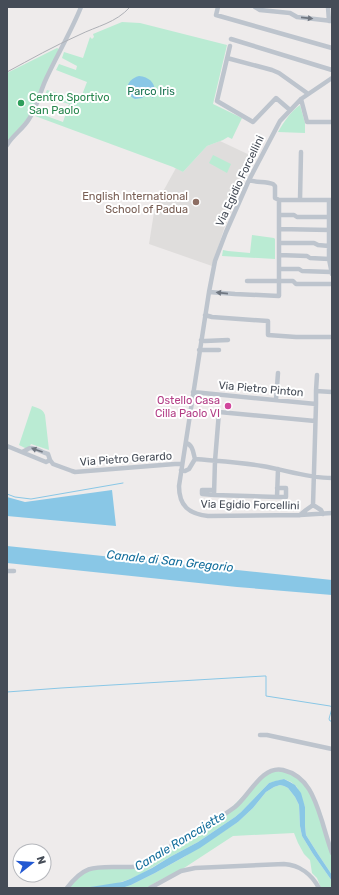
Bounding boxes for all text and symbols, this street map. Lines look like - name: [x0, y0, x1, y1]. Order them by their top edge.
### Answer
- one-way arrow: [301, 15, 313, 22]
- park label: Parco Iris: [127, 85, 175, 98]
- place label: Centro Sportivo San Paolo: [29, 91, 110, 117]
- marker: Centro Sportivo San Paolo: [16, 98, 26, 108]
- street label: Via Egidio Forcellini: [213, 133, 267, 229]
- place label: English International School of Padua: [82, 190, 188, 216]
- marker: English International School of Padua: [191, 197, 201, 207]
- one-way arrow: [216, 290, 228, 296]
- street label: Via Pietro Pinton: [218, 379, 304, 399]
- place label: Ostello Casa Cilla Paolo VI: [155, 394, 220, 420]
- marker: Ostello Casa Cilla Paolo VI: [223, 401, 233, 411]
- one-way arrow: [31, 447, 43, 453]
- street label: Via Pietro Gerardo: [79, 449, 173, 469]
- street label: Via Egidio Forcellini: [200, 498, 300, 512]
- water label: Canale di San Gregorio: [106, 547, 234, 575]
- water label: Canale Roncajette: [132, 808, 228, 874]
- north arrow: [12, 843, 52, 883]
- text: N: [34, 855, 48, 866]

